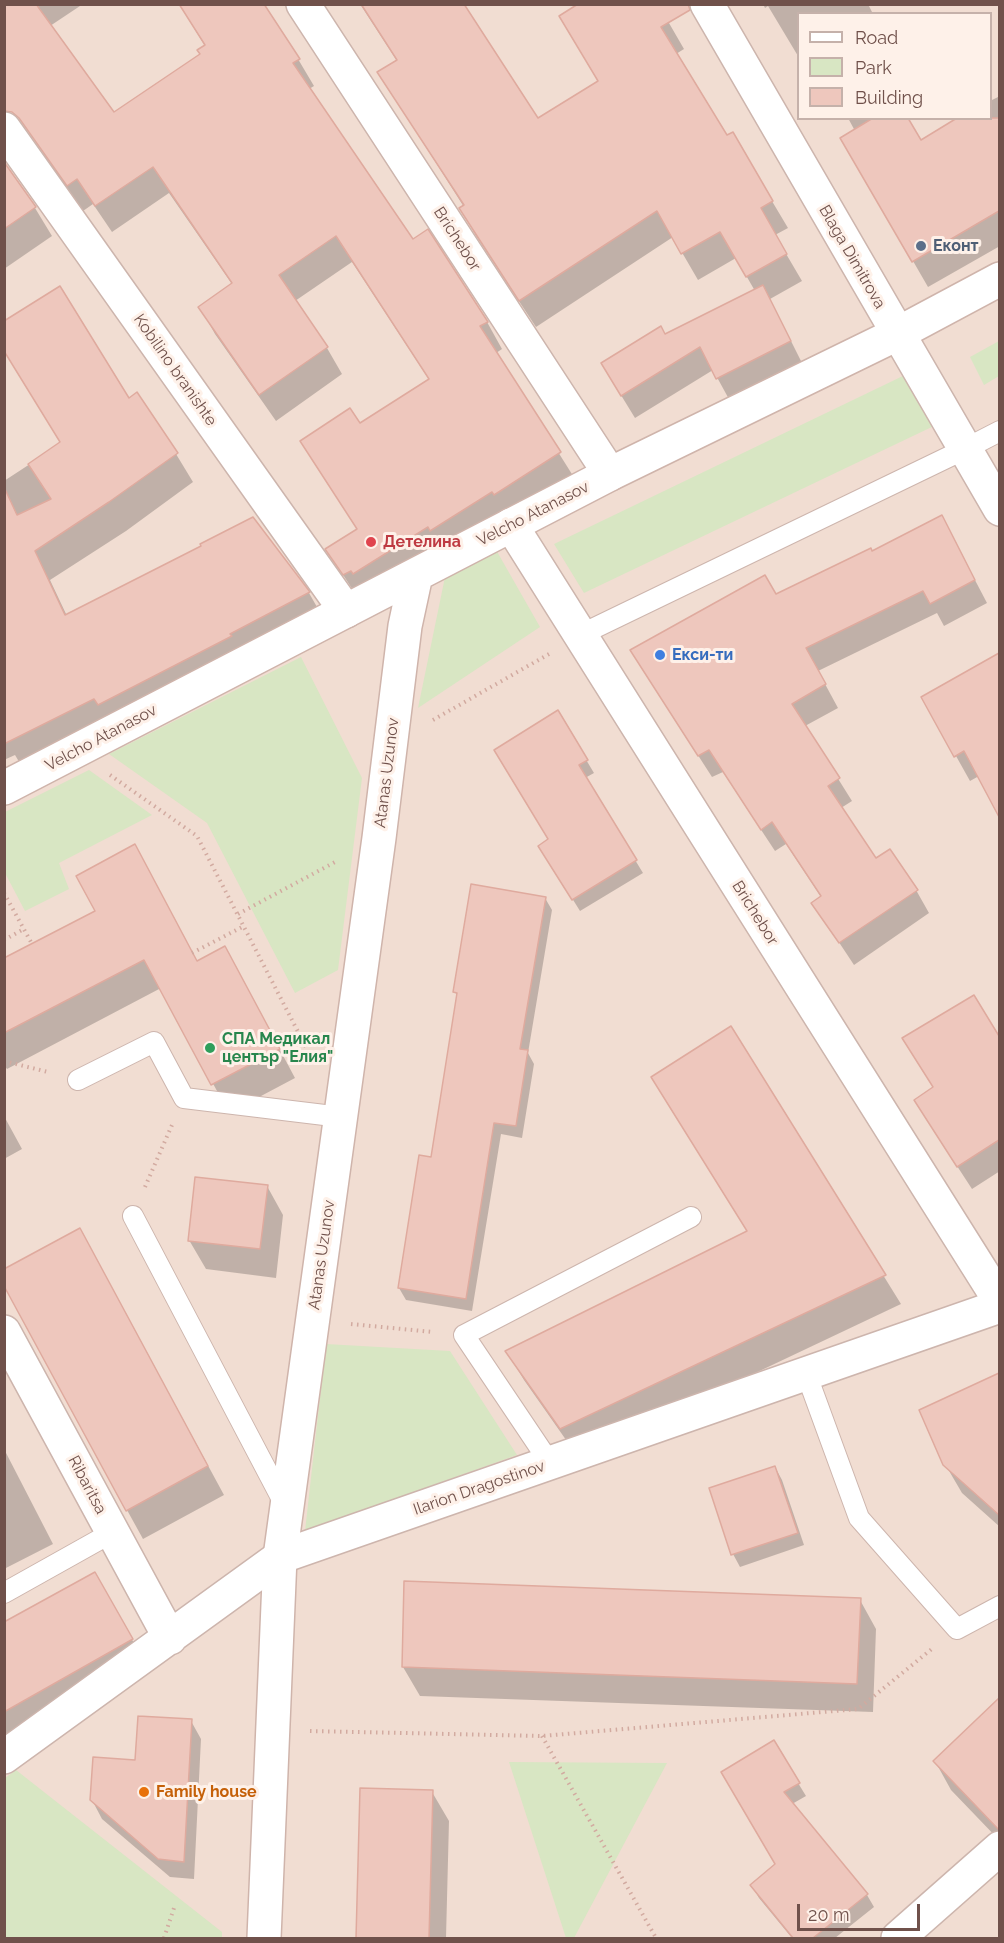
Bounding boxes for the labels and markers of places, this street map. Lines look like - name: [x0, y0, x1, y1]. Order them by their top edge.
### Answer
- place label: Еконт: [933, 236, 979, 256]
- marker: Еконт: [914, 239, 928, 253]
- place label: Детелина: [383, 532, 461, 552]
- marker: Детелина: [364, 535, 378, 549]
- place label: Екси-ти: [672, 645, 733, 665]
- marker: Екси-ти: [653, 648, 667, 662]
- place label: СПА Медикaл център "Елия": [222, 1029, 333, 1067]
- marker: СПА Медикaл център "Елия": [203, 1041, 217, 1055]
- place label: Family house: [156, 1782, 257, 1802]
- marker: Family house: [137, 1785, 151, 1799]

